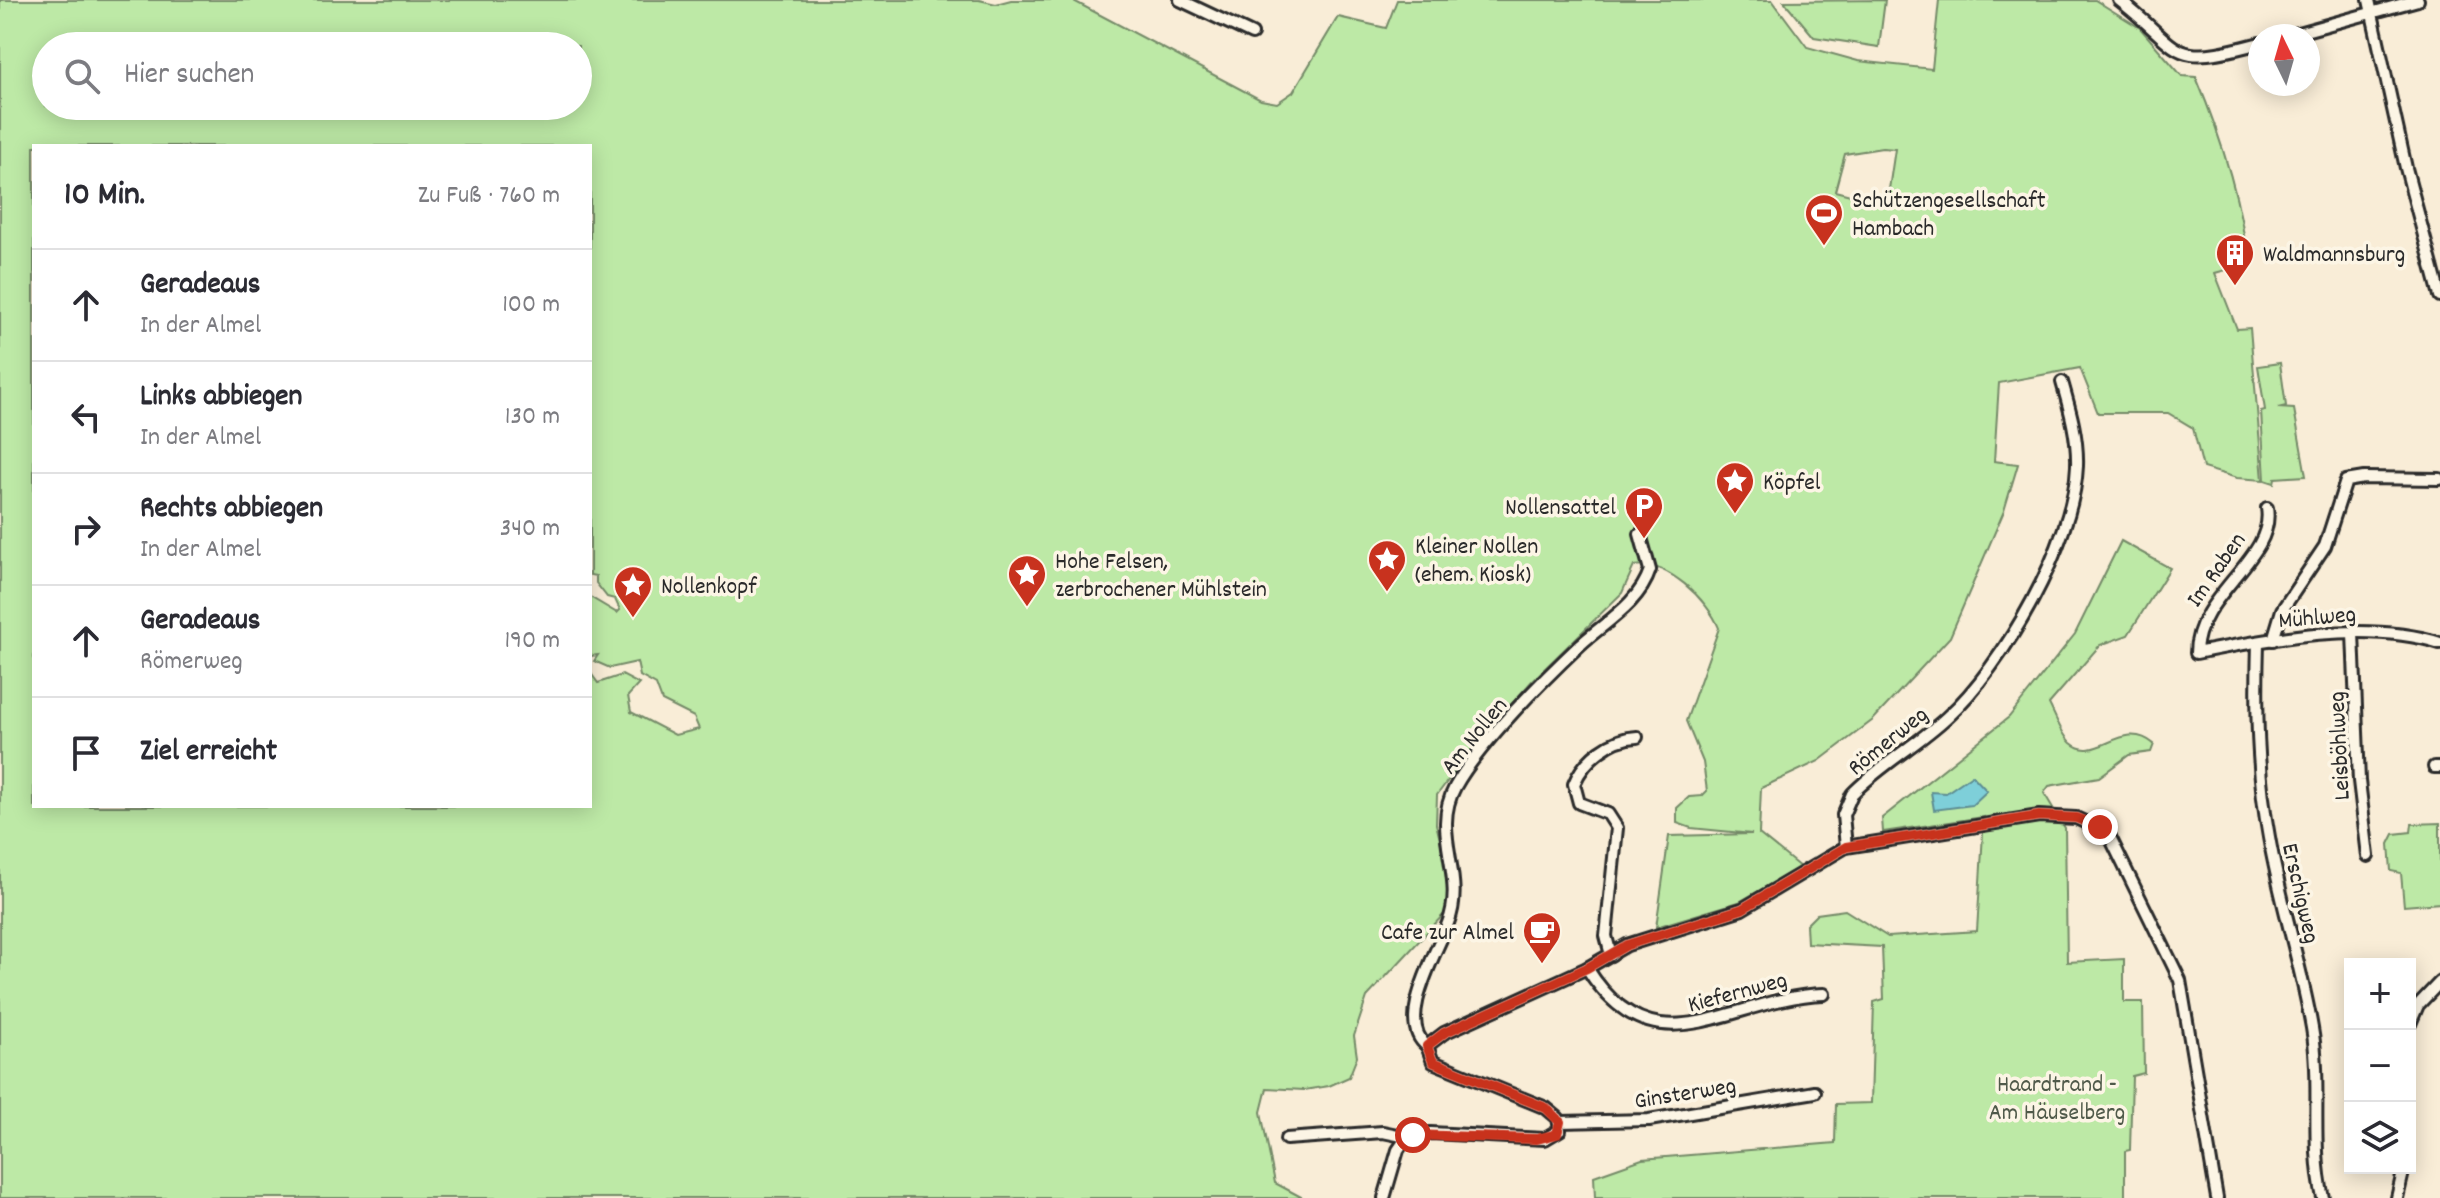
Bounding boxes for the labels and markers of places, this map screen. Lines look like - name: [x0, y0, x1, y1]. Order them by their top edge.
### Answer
- place label: Schützengesellschaft Hambach: [1852, 185, 2046, 247]
- sports icon: Schützengesellschaft Hambach: [1803, 192, 1845, 247]
- building icon: Waldmannsburg: [2214, 232, 2256, 287]
- place label: Waldmannsburg: [2263, 239, 2405, 273]
- place icon: Köpfel: [1714, 460, 1756, 515]
- place label: Köpfel: [1763, 467, 1821, 501]
- parking icon: Nollensattel: [1623, 485, 1665, 540]
- place label: Nollensattel: [1505, 492, 1616, 526]
- place label: Kleiner Nollen (ehem. Kiosk): [1415, 531, 1538, 593]
- place icon: Kleiner Nollen (ehem. Kiosk): [1366, 538, 1408, 593]
- place label: Hohe Felsen, zerbrochener Mühlstein: [1055, 546, 1267, 608]
- place icon: Hohe Felsen, zerbrochener Mühlstein: [1006, 553, 1048, 608]
- place icon: Nollenkopf: [612, 564, 654, 619]
- place label: Nollenkopf: [661, 571, 757, 605]
- cafe icon: Cafe zur Almel: [1521, 910, 1563, 965]
- place label: Cafe zur Almel: [1381, 917, 1514, 951]

